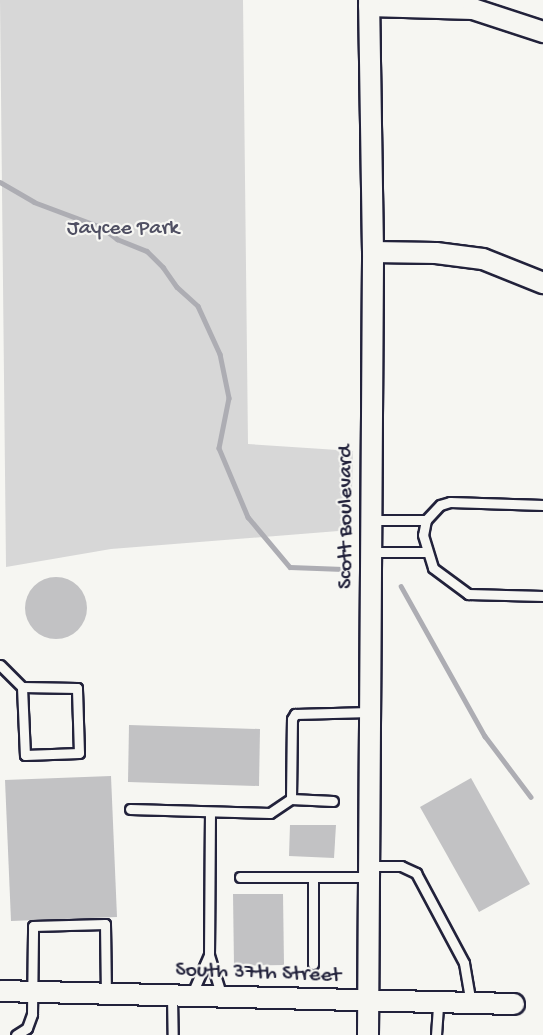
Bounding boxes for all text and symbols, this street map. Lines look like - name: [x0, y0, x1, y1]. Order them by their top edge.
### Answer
- park label: Jaycee Park: [67, 217, 179, 243]
- street label: Scott Boulevard: [334, 445, 360, 589]
- street label: South 37th Street: [175, 958, 341, 990]

